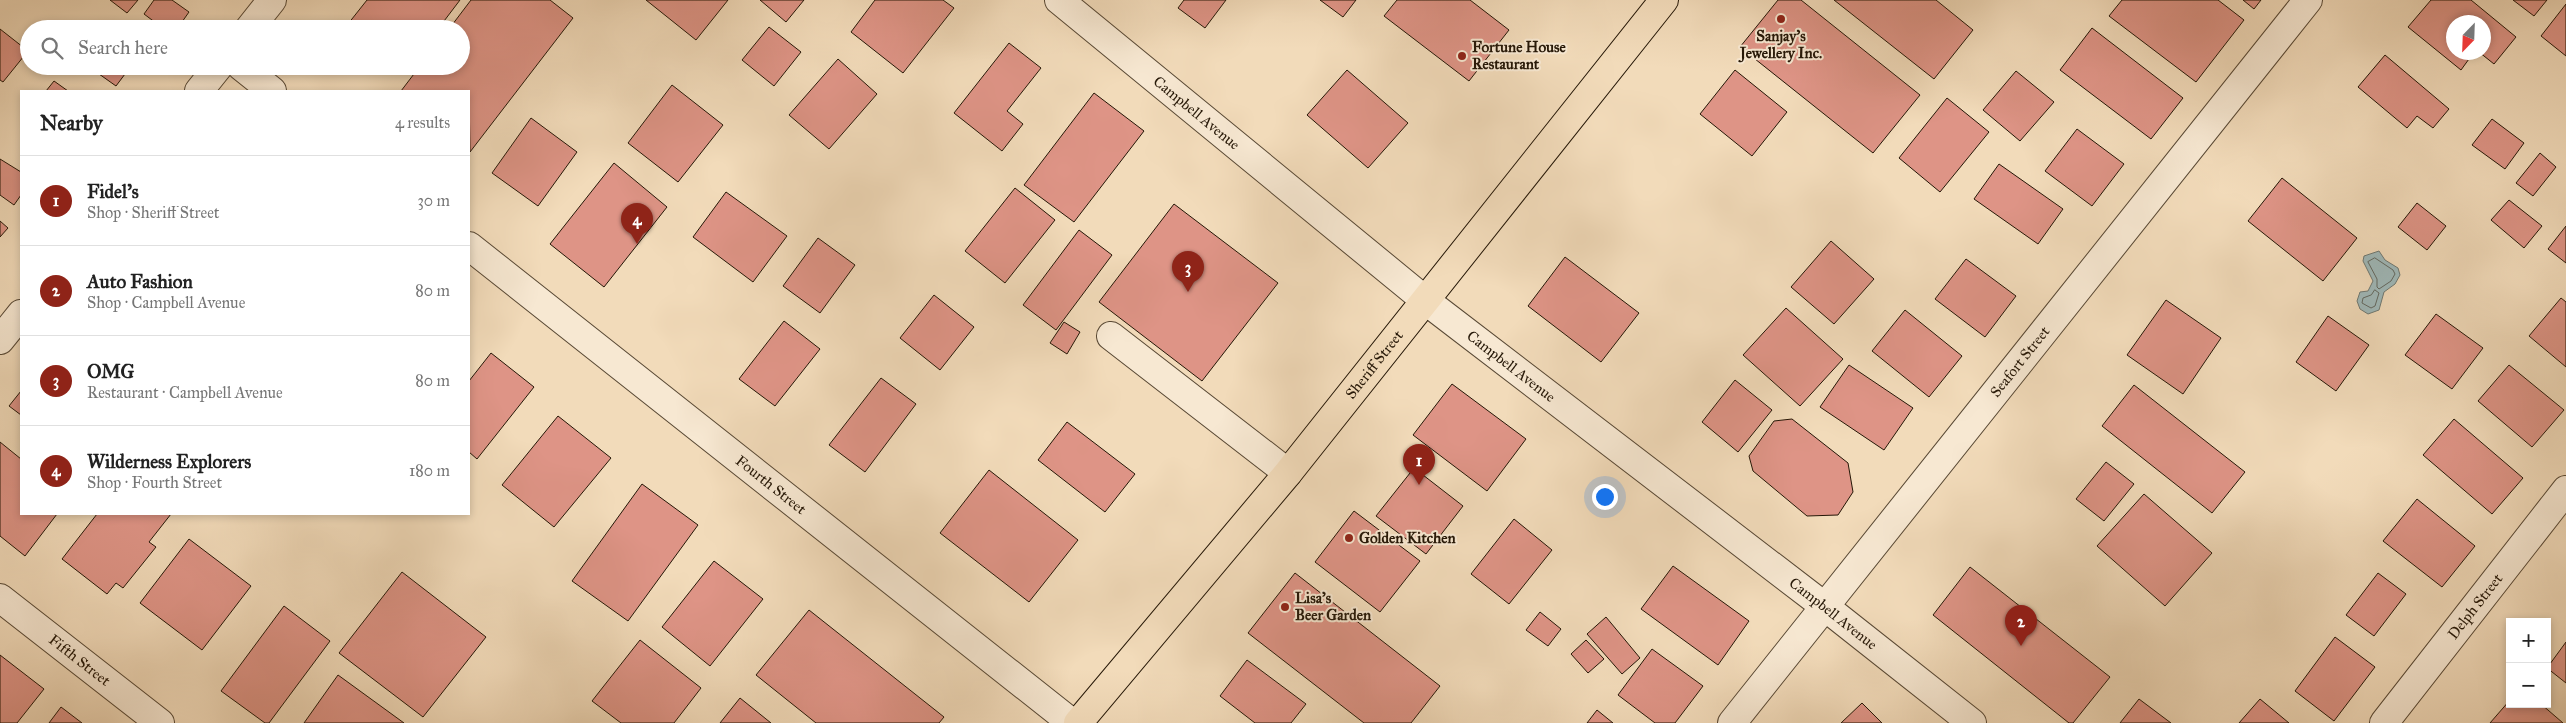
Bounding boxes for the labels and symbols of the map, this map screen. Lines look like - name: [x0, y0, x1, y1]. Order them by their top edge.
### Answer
- marker: Sanjay's Jewellery Inc.: [1775, 13, 1787, 25]
- north arrow: [2446, 15, 2491, 60]
- place label: Sanjay's Jewellery Inc.: [1738, 27, 1822, 63]
- place label: Fortune House Restaurant: [1472, 38, 1567, 73]
- marker: Fortune House Restaurant: [1456, 50, 1468, 62]
- street label: Campbell Avenue: [1150, 72, 1244, 154]
- pin: 4: [621, 203, 653, 244]
- pin: 3: [1172, 251, 1204, 292]
- street label: Seafort Street: [1986, 322, 2054, 401]
- street label: Sheriff Street: [1341, 326, 1407, 402]
- street label: Campbell Avenue: [1463, 327, 1559, 406]
- pin: 1: [1403, 444, 1435, 485]
- street label: Fourth Street: [732, 451, 810, 519]
- your location: [1592, 484, 1618, 510]
- place label: Golden Kitchen: [1359, 529, 1457, 547]
- marker: Golden Kitchen: [1343, 532, 1355, 544]
- street label: Delph Street: [2444, 569, 2507, 643]
- street label: Campbell Avenue: [1786, 574, 1881, 654]
- place label: Lisa's Beer Garden: [1295, 589, 1372, 624]
- marker: Lisa's Beer Garden: [1279, 601, 1291, 613]
- pin: 2: [2005, 605, 2037, 646]
- street label: Fifth Street: [45, 631, 115, 690]

